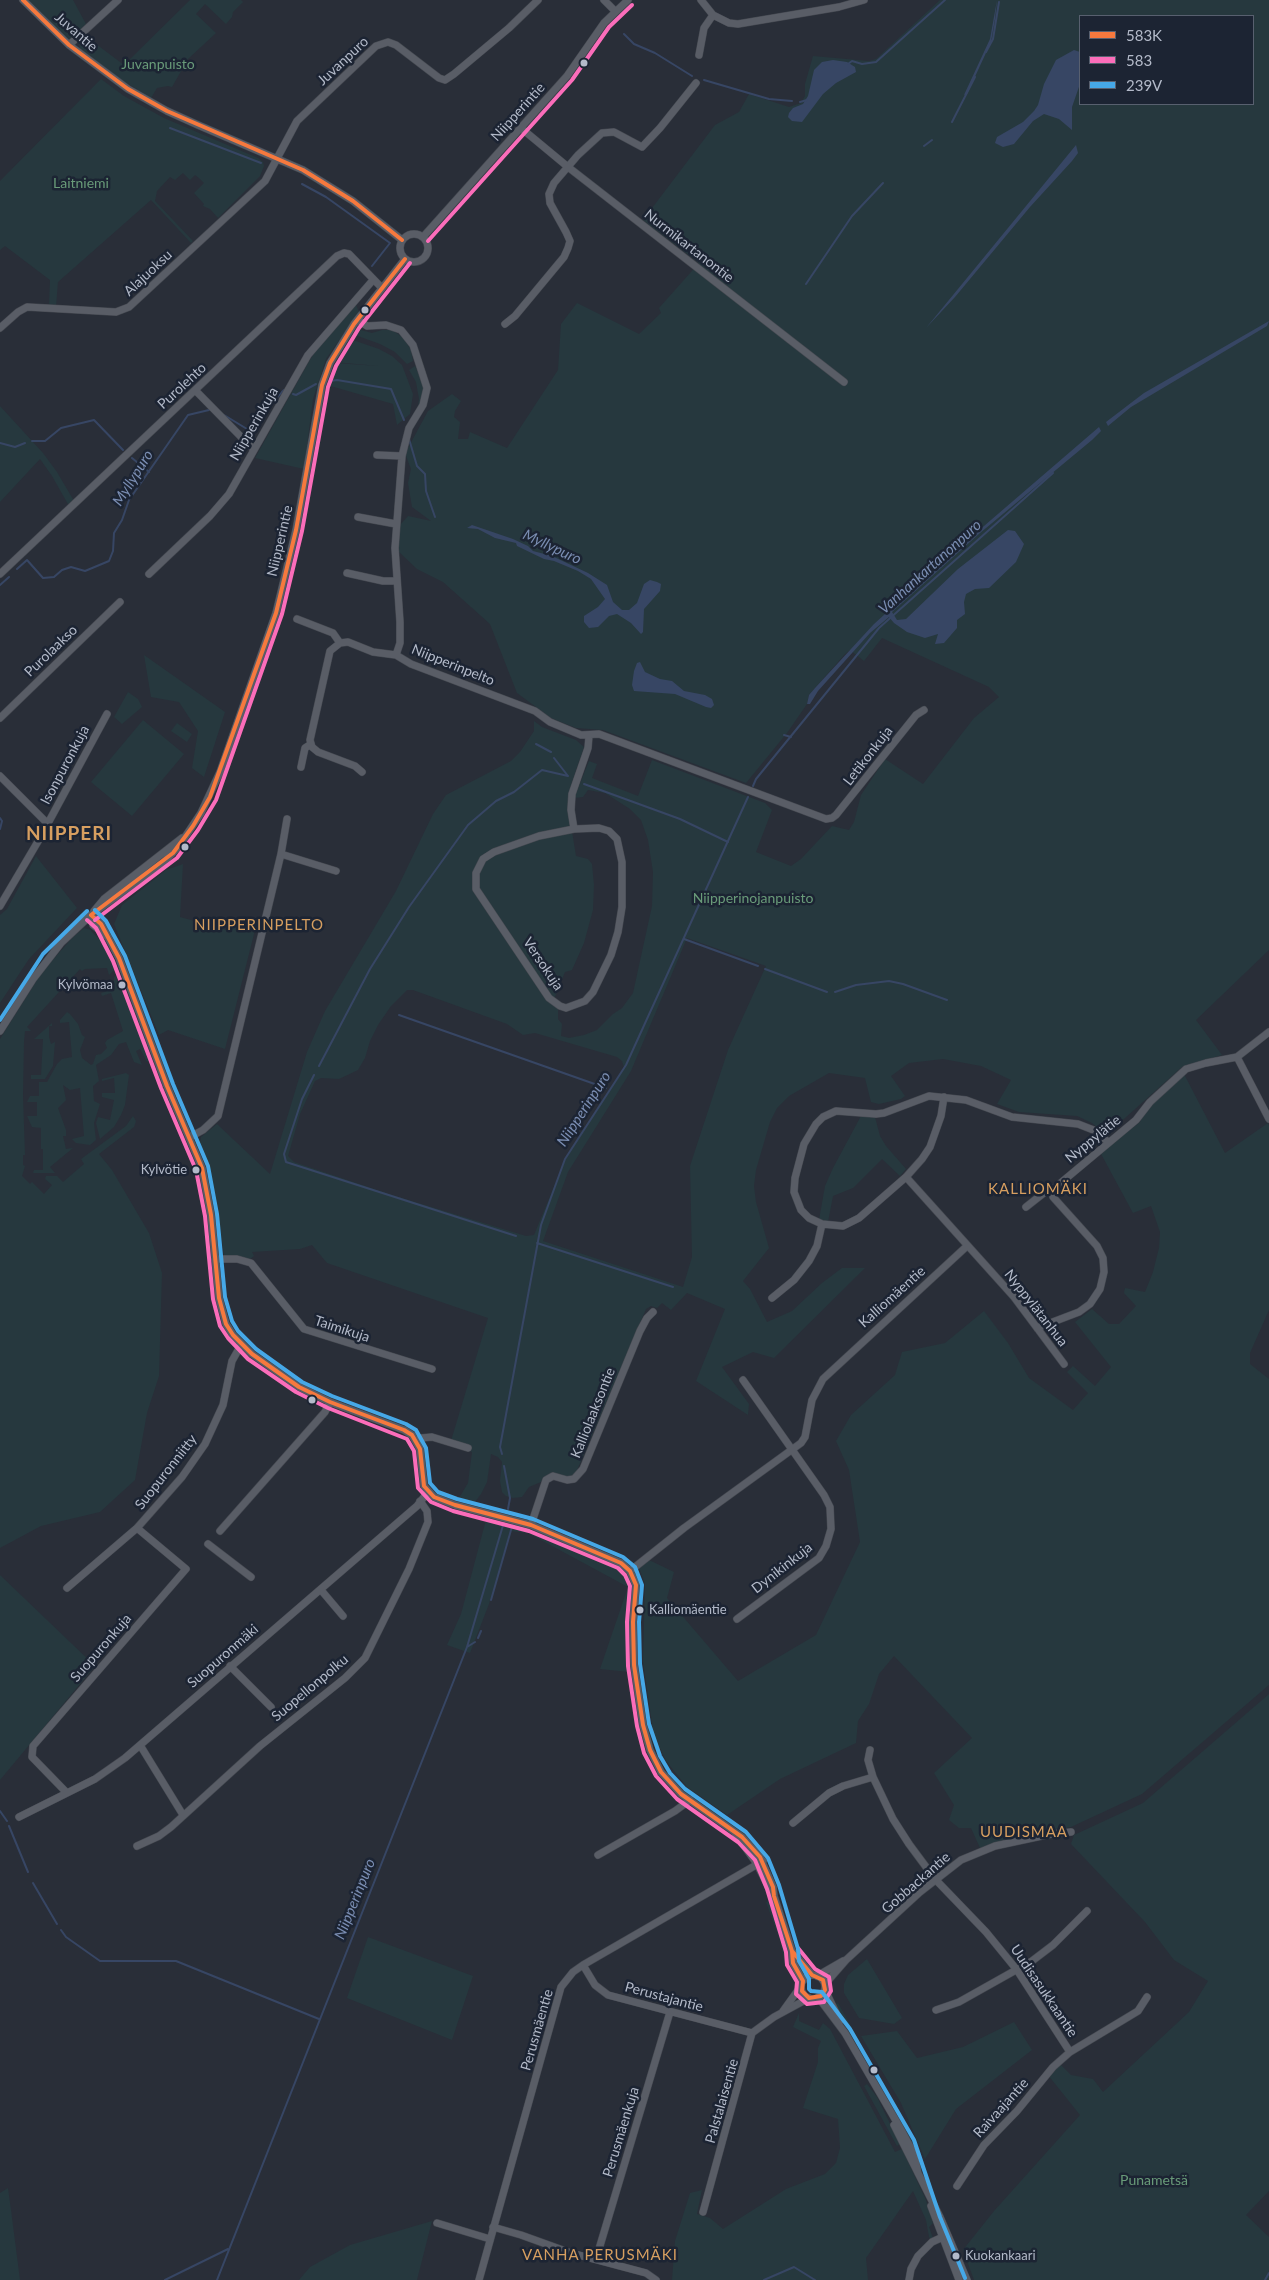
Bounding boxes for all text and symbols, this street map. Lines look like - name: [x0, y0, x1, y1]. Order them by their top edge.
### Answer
- street label: Juvantie: [51, 9, 101, 55]
- legend: [1079, 15, 1254, 105]
- text: 583K: [1126, 26, 1162, 44]
- street label: Juvanpuro: [314, 33, 372, 89]
- text: 583: [1126, 51, 1152, 69]
- park label: Juvanpuisto: [121, 56, 195, 72]
- unlabelled marker: [579, 58, 589, 68]
- text: 239V: [1126, 76, 1162, 94]
- street label: Niipperintie: [487, 79, 549, 145]
- park label: Laitniemi: [53, 175, 109, 191]
- street label: Nurmikartanontie: [641, 206, 737, 286]
- street label: Alajuoksu: [120, 246, 176, 300]
- unlabelled marker: [360, 305, 370, 315]
- street label: Purolehto: [154, 359, 210, 413]
- street label: Niipperinkuja: [226, 384, 282, 464]
- water label: Myllypuro: [109, 447, 157, 509]
- street label: Niipperintie: [264, 504, 296, 578]
- water label: Vanhankartanonpuro: [875, 516, 985, 618]
- water label: Myllypuro: [520, 526, 584, 568]
- street label: Purolaakso: [21, 622, 81, 680]
- street label: Niipperinpelto: [409, 641, 497, 689]
- street label: Isonpuronkuja: [37, 723, 93, 807]
- street label: Letikonkuja: [840, 723, 896, 789]
- district label: NIIPPERI: [25, 823, 113, 845]
- unlabelled marker: [180, 842, 190, 852]
- park label: Niipperinojanpuisto: [693, 890, 813, 906]
- district label: NIIPPERINPELTO: [192, 916, 326, 934]
- street label: Versokuja: [519, 934, 567, 994]
- place label: Kylvömaa: [58, 977, 113, 993]
- marker: Kylvömaa: [117, 980, 127, 990]
- water label: Niipperinpuro: [553, 1068, 615, 1150]
- street label: Nyppylätie: [1062, 1111, 1124, 1167]
- place label: Kylvötie: [141, 1162, 187, 1178]
- marker: Kylvötie: [191, 1165, 201, 1175]
- district label: KALLIOMÄKI: [987, 1180, 1089, 1198]
- street label: Kalliomäentie: [855, 1263, 929, 1331]
- street label: Nyppylätanhua: [1001, 1266, 1071, 1350]
- street label: Taimikuja: [312, 1312, 372, 1346]
- street label: Kalliolaaksontie: [567, 1365, 619, 1461]
- unlabelled marker: [307, 1395, 317, 1405]
- street label: Suopuronniitty: [131, 1431, 201, 1513]
- street label: Dynikinkuja: [748, 1539, 816, 1597]
- place label: Kalliomäentie: [649, 1602, 727, 1618]
- marker: Kalliomäentie: [635, 1605, 645, 1615]
- street label: Suopuronkuja: [67, 1611, 135, 1685]
- street label: Suopuronmäki: [184, 1621, 262, 1691]
- street label: Suopellonpolku: [268, 1651, 352, 1725]
- district label: UUDISMAA: [979, 1823, 1069, 1841]
- street label: Gobbackantie: [878, 1849, 954, 1917]
- water label: Niipperinpuro: [331, 1856, 379, 1942]
- street label: Uudisasukkaantie: [1007, 1942, 1081, 2040]
- street label: Perustajantie: [623, 1978, 705, 2016]
- street label: Perusmäentie: [517, 1987, 557, 2073]
- street label: Palstalaisentie: [702, 2057, 742, 2145]
- unlabelled marker: [869, 2065, 879, 2075]
- street label: Raivaajantie: [970, 2075, 1032, 2141]
- street label: Perusmäenkuja: [599, 2085, 643, 2179]
- park label: Punametsä: [1120, 2172, 1188, 2188]
- district label: VANHA PERUSMÄKI: [520, 2246, 680, 2264]
- place label: Kuokankaari: [965, 2248, 1036, 2264]
- marker: Kuokankaari: [951, 2251, 961, 2261]

